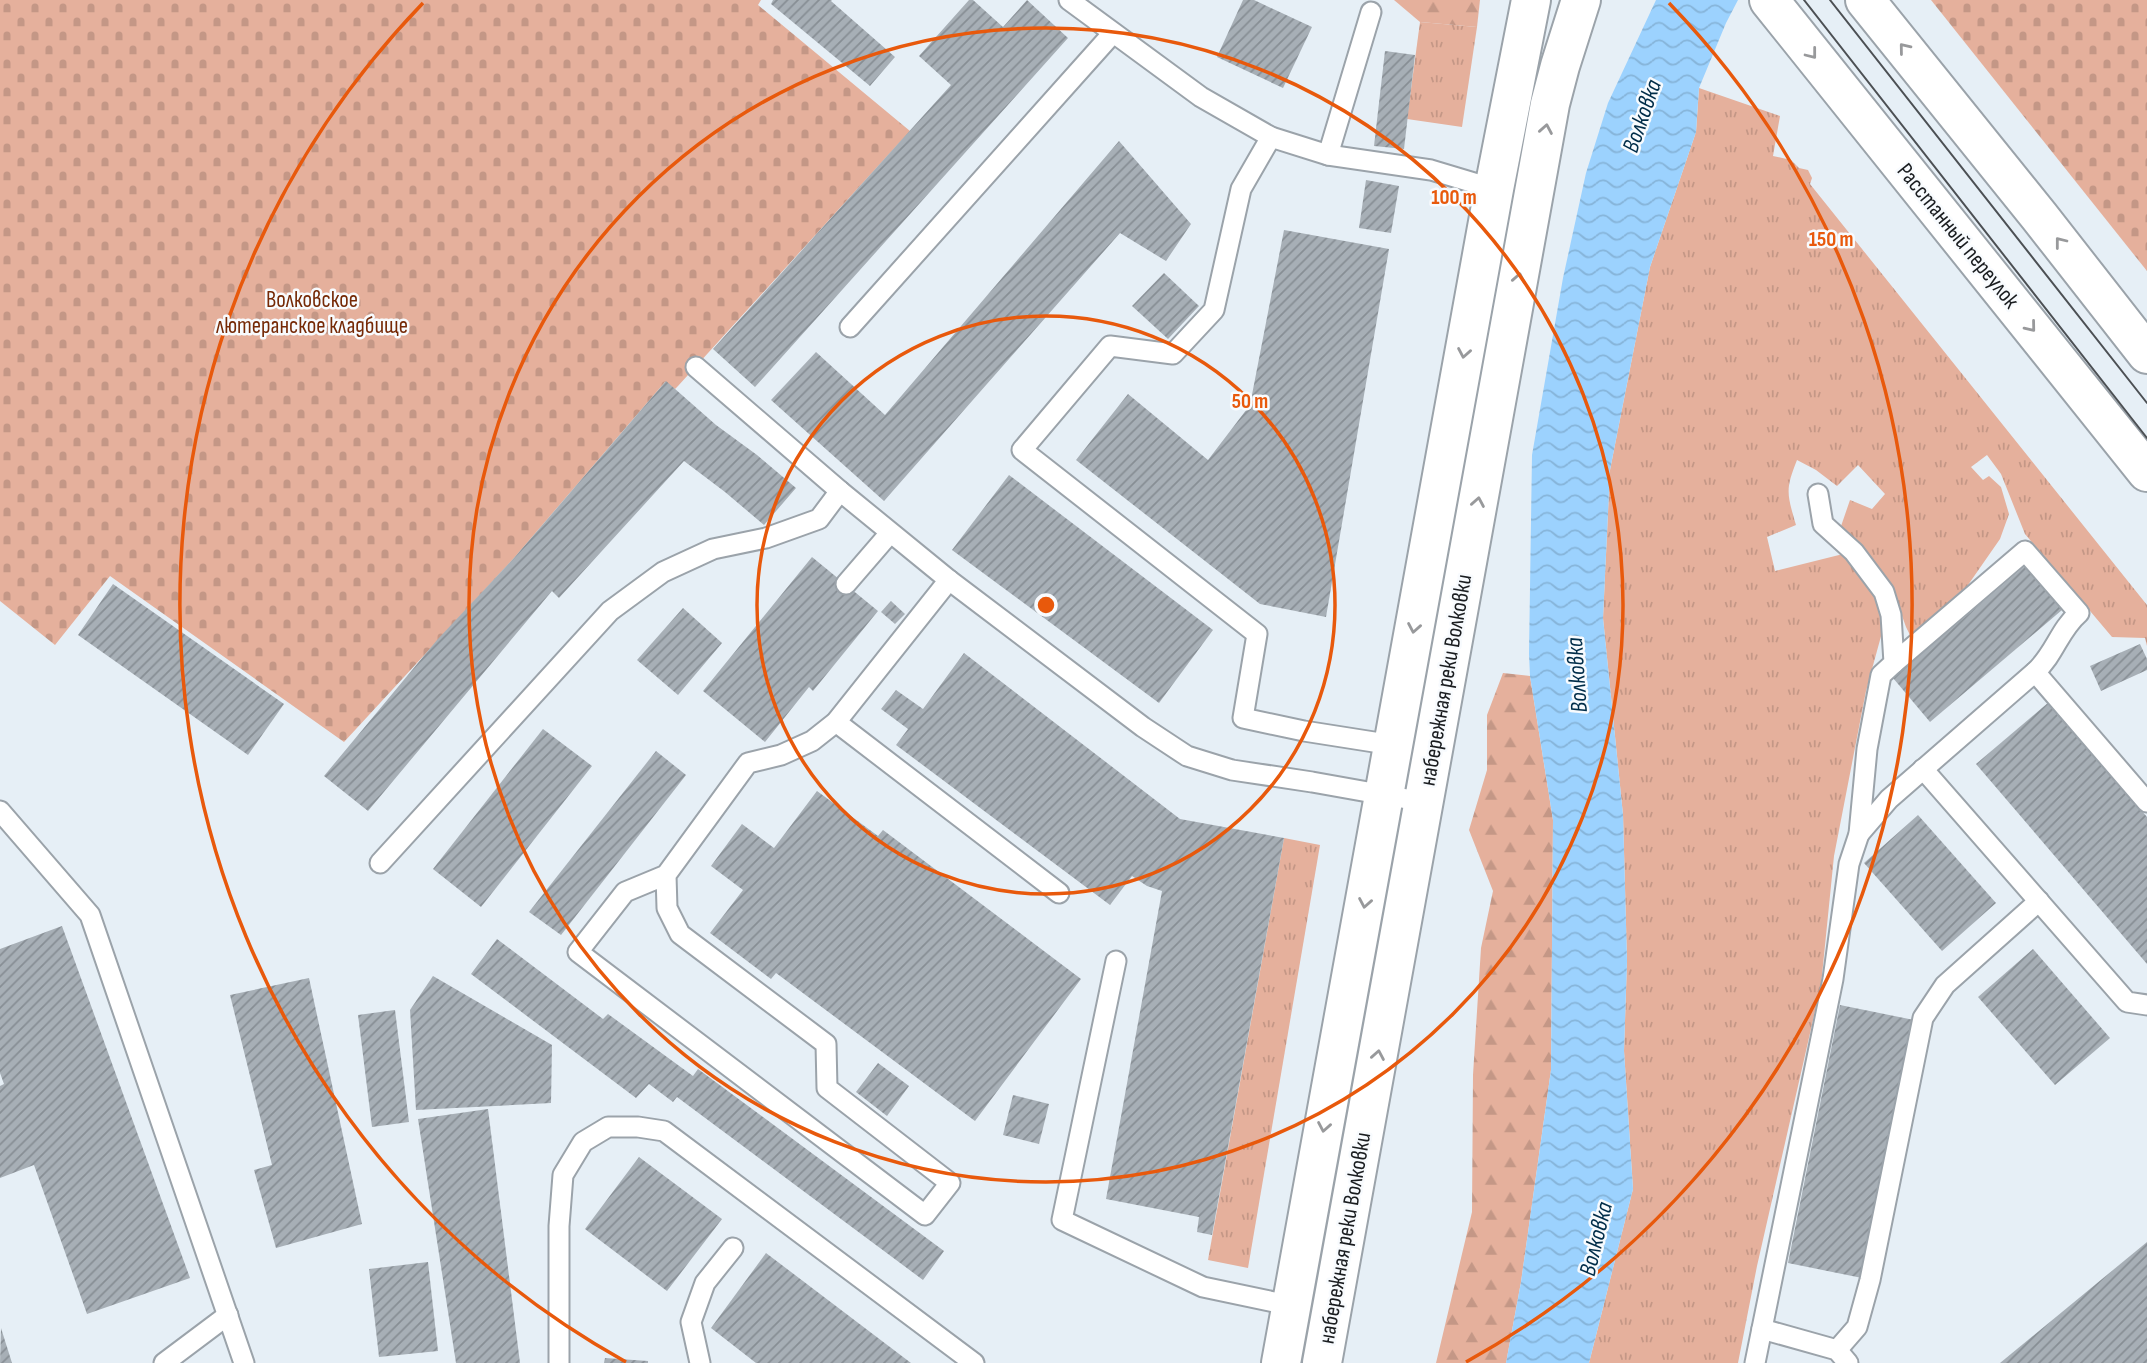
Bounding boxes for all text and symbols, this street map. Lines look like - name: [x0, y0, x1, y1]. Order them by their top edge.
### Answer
- one-way arrow: [1900, 43, 1912, 56]
- one-way arrow: [1803, 46, 1816, 58]
- water label: Волковка: [1616, 76, 1668, 156]
- one-way arrow: [1537, 124, 1552, 136]
- street label: Расстанный переулок: [1891, 158, 2025, 314]
- text: 100 m: [1431, 185, 1477, 210]
- text: 150 m: [1809, 227, 1853, 252]
- one-way arrow: [2056, 238, 2069, 250]
- one-way arrow: [1510, 272, 1525, 284]
- park label: Волковское лютеранское кладбище: [216, 286, 408, 340]
- one-way arrow: [2022, 319, 2035, 331]
- one-way arrow: [1457, 347, 1472, 359]
- text: 50 m: [1232, 389, 1268, 414]
- one-way arrow: [1470, 496, 1485, 508]
- street label: набережная реки Волковки: [1414, 572, 1478, 788]
- centre of rings: [1034, 593, 1058, 617]
- one-way arrow: [1408, 622, 1423, 634]
- water label: Волковка: [1560, 636, 1594, 713]
- one-way arrow: [1358, 897, 1373, 909]
- one-way arrow: [1370, 1049, 1385, 1061]
- one-way arrow: [1317, 1121, 1332, 1133]
- street label: набережная реки Волковки: [1313, 1130, 1377, 1346]
- water label: Волковка: [1573, 1199, 1619, 1279]

